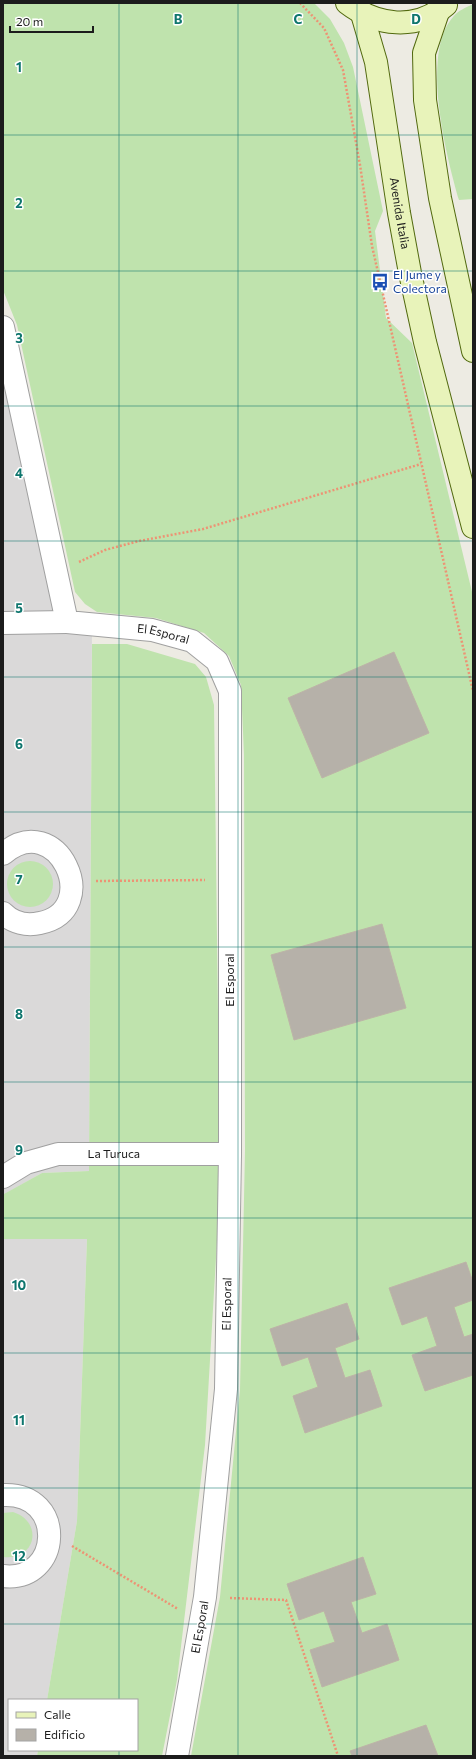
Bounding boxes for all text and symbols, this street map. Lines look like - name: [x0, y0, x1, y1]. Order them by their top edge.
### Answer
- scale bar: [10, 8, 93, 34]
- text: B: [174, 11, 183, 27]
- text: C: [294, 11, 303, 27]
- text: D: [411, 11, 421, 27]
- text: 20 m: [16, 14, 43, 28]
- text: 1: [16, 59, 22, 75]
- street label: Avenida Italia: [388, 176, 413, 250]
- text: 2: [15, 195, 23, 211]
- place label: El Jume y Colectora: [393, 267, 447, 295]
- bus stop icon: El Jume y Colectora: [370, 272, 390, 292]
- text: 3: [15, 330, 23, 346]
- text: 4: [15, 465, 23, 481]
- text: 5: [15, 600, 23, 616]
- street label: El Esporal: [137, 621, 191, 646]
- text: 6: [15, 736, 23, 752]
- text: 7: [15, 871, 23, 887]
- street label: El Esporal: [222, 953, 236, 1007]
- text: 8: [15, 1006, 23, 1022]
- text: 9: [15, 1142, 23, 1158]
- street label: La Turuca: [88, 1146, 140, 1160]
- text: 10: [12, 1277, 27, 1293]
- street label: El Esporal: [219, 1277, 233, 1331]
- text: 11: [13, 1412, 25, 1428]
- text: 12: [12, 1548, 26, 1564]
- street label: El Esporal: [187, 1599, 211, 1654]
- legend: [8, 1699, 138, 1751]
- text: Calle: [44, 1707, 71, 1721]
- text: Edificio: [44, 1727, 85, 1741]

